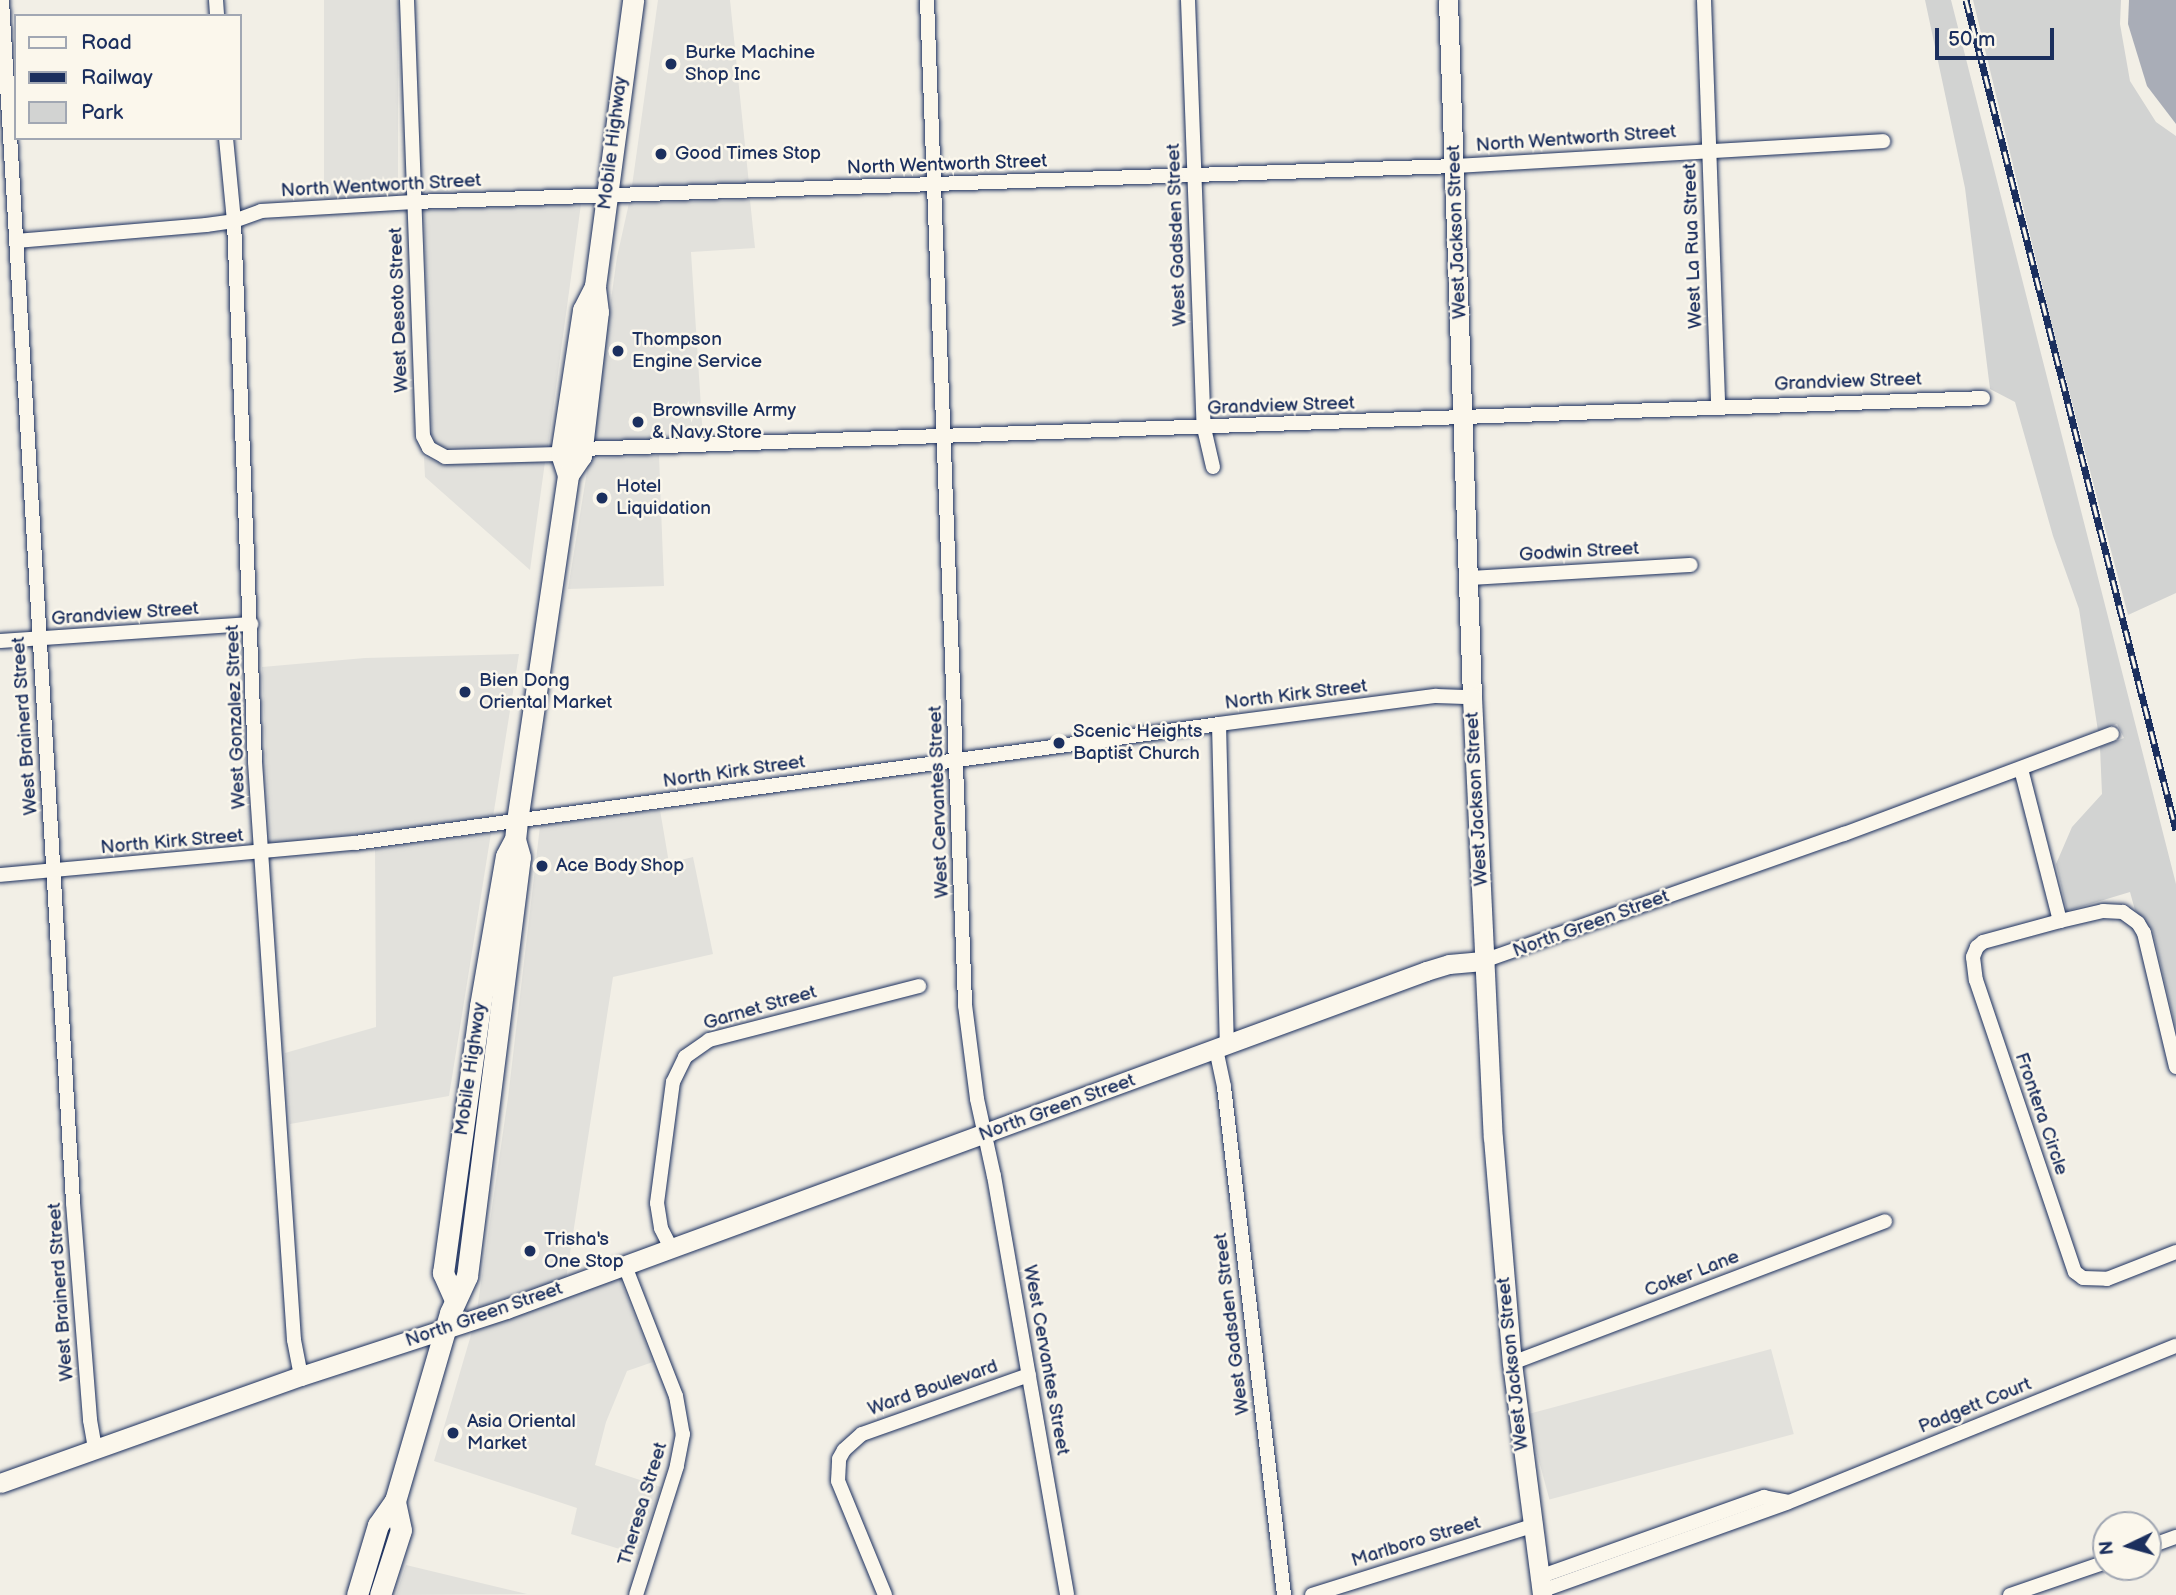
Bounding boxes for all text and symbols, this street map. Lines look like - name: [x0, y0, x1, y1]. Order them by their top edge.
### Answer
- legend: [14, 14, 242, 140]
- scale bar: [1938, 14, 2057, 58]
- text: 50 m: [1948, 27, 1995, 52]
- text: Road: [81, 30, 132, 55]
- place label: Burke Machine Shop Inc: [685, 42, 815, 86]
- marker: Burke Machine Shop Inc: [663, 56, 679, 72]
- text: Railway: [81, 65, 153, 90]
- street label: Mobile Highway: [593, 75, 633, 211]
- text: Park: [81, 100, 123, 125]
- street label: North Wentworth Street: [1475, 121, 1677, 157]
- place label: Good Times Stop: [675, 143, 822, 165]
- street label: West Gadsden Street: [1162, 143, 1192, 327]
- street label: West Jackson Street: [1443, 144, 1471, 320]
- marker: Good Times Stop: [653, 146, 669, 162]
- street label: North Wentworth Street: [846, 150, 1048, 180]
- street label: West La Rua Street: [1679, 163, 1707, 329]
- street label: North Wentworth Street: [280, 169, 482, 203]
- street label: West Desoto Street: [385, 227, 413, 393]
- place label: Thompson Engine Service: [632, 329, 762, 373]
- marker: Thompson Engine Service: [610, 343, 626, 359]
- street label: Grandview Street: [1774, 368, 1922, 396]
- street label: Grandview Street: [1207, 392, 1355, 420]
- place label: Brownsville Army & Navy Store: [652, 400, 796, 444]
- marker: Brownsville Army & Navy Store: [630, 414, 646, 430]
- place label: Hotel Liquidation: [616, 476, 711, 520]
- marker: Hotel Liquidation: [594, 490, 610, 506]
- street label: Godwin Street: [1518, 537, 1640, 567]
- street label: Grandview Street: [50, 597, 200, 631]
- street label: West Gonzalez Street: [221, 624, 251, 810]
- street label: West Brainerd Street: [7, 636, 43, 816]
- place label: Bien Dong Oriental Market: [479, 670, 612, 714]
- street label: North Kirk Street: [1223, 675, 1369, 715]
- marker: Bien Dong Oriental Market: [457, 684, 473, 700]
- street label: West Cervantes Street: [924, 705, 954, 899]
- street label: West Jackson Street: [1461, 711, 1493, 887]
- place label: Scenic Heights Baptist Church: [1073, 721, 1202, 765]
- marker: Scenic Heights Baptist Church: [1051, 735, 1067, 751]
- street label: North Kirk Street: [661, 751, 807, 793]
- street label: North Kirk Street: [99, 824, 245, 860]
- place label: Ace Body Shop: [556, 855, 686, 877]
- marker: Ace Body Shop: [534, 858, 550, 874]
- street label: North Green Street: [1510, 885, 1672, 963]
- street label: Garnet Street: [701, 981, 819, 1035]
- street label: Mobile Highway: [450, 1001, 492, 1137]
- street label: Frontera Circle: [2009, 1050, 2073, 1178]
- street label: North Green Street: [976, 1069, 1138, 1147]
- street label: West Brainerd Street: [43, 1202, 79, 1382]
- place label: Trisha's One Stop: [544, 1229, 624, 1273]
- street label: West Gadsden Street: [1210, 1232, 1254, 1416]
- marker: Trisha's One Stop: [522, 1243, 538, 1259]
- street label: Coker Lane: [1641, 1246, 1743, 1302]
- street label: West Cervantes Street: [1018, 1263, 1074, 1457]
- street label: West Jackson Street: [1492, 1275, 1534, 1453]
- street label: North Green Street: [402, 1277, 566, 1353]
- street label: Ward Boulevard: [865, 1355, 1001, 1421]
- street label: Padgett Court: [1915, 1373, 2035, 1439]
- place label: Asia Oriental Market: [467, 1411, 576, 1455]
- marker: Asia Oriental Market: [445, 1425, 461, 1441]
- street label: Theresa Street: [613, 1440, 673, 1568]
- street label: Marlboro Street: [1348, 1511, 1484, 1573]
- north arrow: [2092, 1511, 2162, 1581]
- text: N: [2095, 1540, 2120, 1556]

